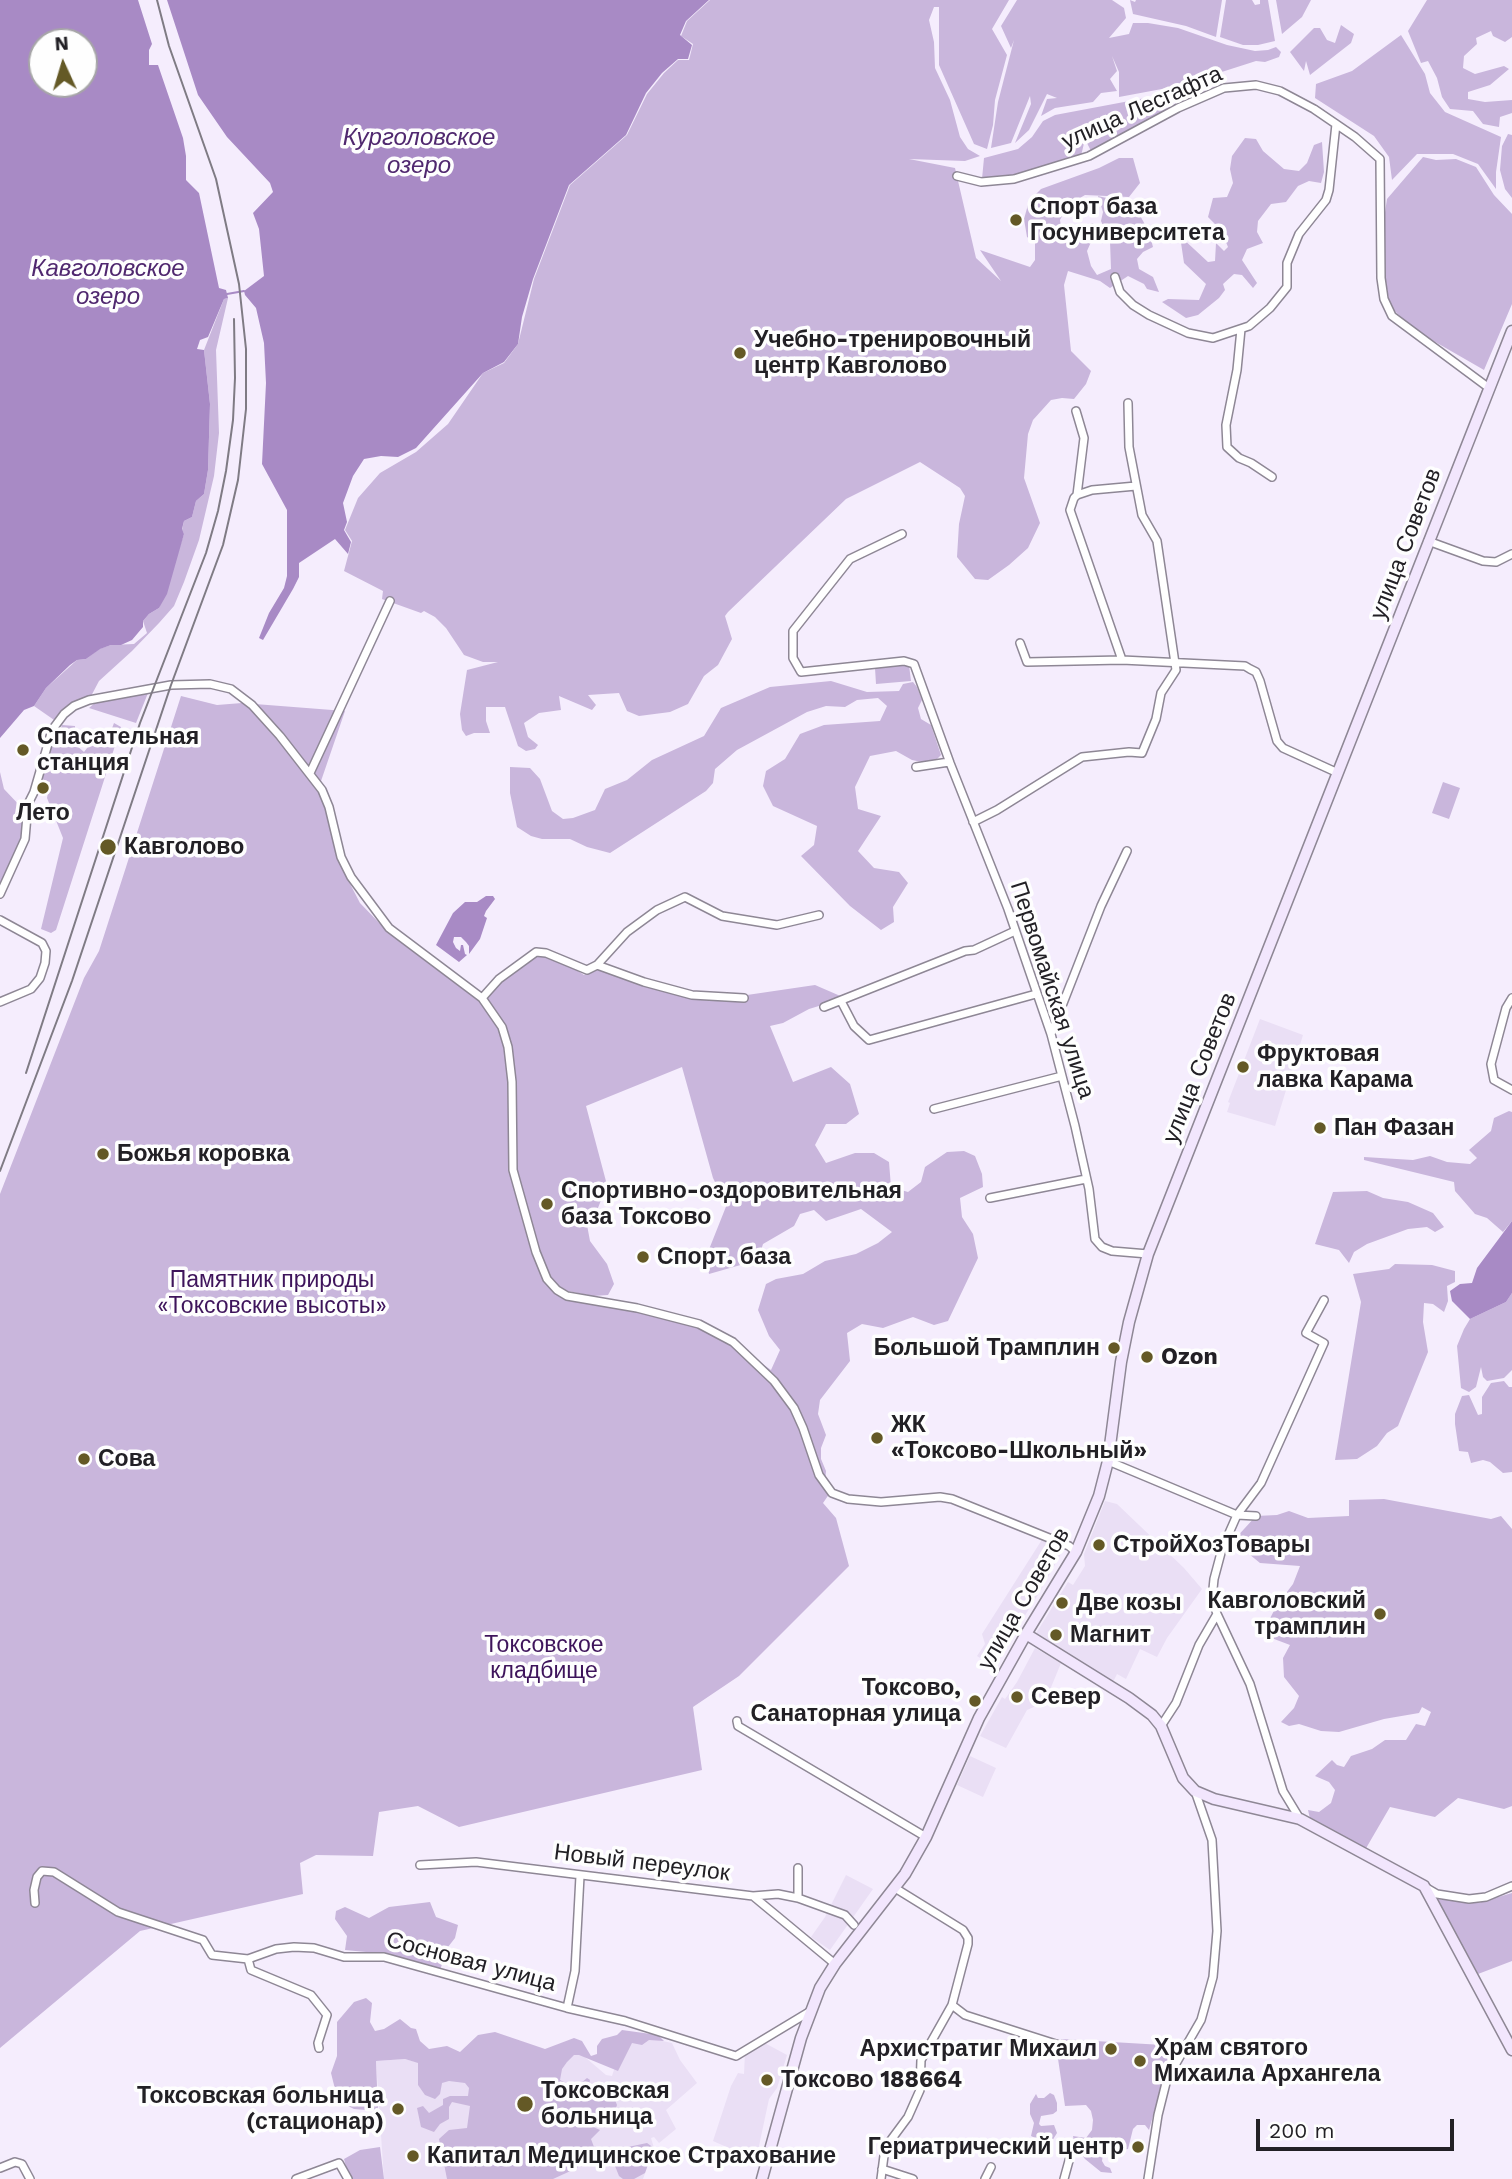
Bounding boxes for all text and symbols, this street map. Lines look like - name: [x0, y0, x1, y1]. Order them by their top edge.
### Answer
- north arrow: [28, 28, 98, 98]
- text: N: [54, 32, 69, 56]
- street label: улица Лесгафта: [1058, 60, 1226, 156]
- water label: Курголовское озеро: [343, 124, 495, 180]
- place label: Спорт база Госуниверситета: [1030, 193, 1225, 247]
- marker: Спорт база Госуниверситета: [1008, 212, 1024, 228]
- water label: Кавголовское озеро: [31, 255, 185, 311]
- place label: Учебно-тренировочный центр Кавголово: [754, 326, 1031, 380]
- marker: Учебно-тренировочный центр Кавголово: [732, 345, 748, 361]
- street label: улица Советов: [1364, 464, 1448, 624]
- place label: Спасательная станция: [37, 723, 199, 777]
- marker: Спасательная станция: [15, 742, 31, 758]
- marker: Лето: [35, 780, 51, 796]
- place label: Лето: [16, 799, 70, 827]
- place label: Кавголово: [124, 833, 244, 861]
- marker: Кавголово: [98, 837, 118, 857]
- street label: Первомайская улица: [1004, 878, 1100, 1102]
- street label: улица Советов: [1157, 989, 1243, 1147]
- place label: Фруктовая лавка Карама: [1257, 1040, 1413, 1094]
- marker: Фруктовая лавка Карама: [1235, 1059, 1251, 1075]
- place label: Пан Фазан: [1334, 1114, 1454, 1142]
- marker: Пан Фазан: [1312, 1120, 1328, 1136]
- place label: Божья коровка: [117, 1140, 290, 1168]
- marker: Божья коровка: [95, 1146, 111, 1162]
- place label: Спортивно-оздоровительная база Токсово: [561, 1177, 902, 1231]
- marker: Спортивно-оздоровительная база Токсово: [539, 1196, 555, 1212]
- place label: Спорт. база: [657, 1243, 791, 1271]
- marker: Спорт. база: [635, 1249, 651, 1265]
- park label: Памятник природы «Токсовские высоты»: [157, 1266, 387, 1320]
- place label: Большой Трамплин: [874, 1334, 1100, 1362]
- marker: Большой Трамплин: [1106, 1340, 1122, 1356]
- place label: Ozon: [1161, 1343, 1218, 1371]
- marker: Ozon: [1139, 1349, 1155, 1365]
- place label: ЖК «Токсово-Школьный»: [891, 1411, 1147, 1465]
- marker: ЖК «Токсово-Школьный»: [869, 1430, 885, 1446]
- place label: Сова: [98, 1445, 155, 1473]
- marker: Сова: [76, 1451, 92, 1467]
- street label: улица Советов: [972, 1523, 1076, 1675]
- place label: СтройХозТовары: [1113, 1531, 1310, 1559]
- marker: СтройХозТовары: [1091, 1537, 1107, 1553]
- place label: Кавголовский трамплин: [1207, 1587, 1366, 1641]
- place label: Две козы: [1076, 1589, 1182, 1617]
- marker: Две козы: [1054, 1595, 1070, 1611]
- marker: Кавголовский трамплин: [1372, 1606, 1388, 1622]
- place label: Магнит: [1070, 1621, 1151, 1649]
- marker: Магнит: [1048, 1627, 1064, 1643]
- park label: Токсовское кладбище: [484, 1631, 604, 1685]
- place label: Токсово, Санаторная улица: [750, 1674, 961, 1728]
- place label: Север: [1031, 1683, 1101, 1711]
- marker: Север: [1009, 1689, 1025, 1705]
- marker: Токсово, Санаторная улица: [967, 1693, 983, 1709]
- street label: Новый переулок: [553, 1839, 731, 1887]
- street label: Сосновая улица: [383, 1926, 559, 1998]
- place label: Храм святого Михаила Архангела: [1154, 2034, 1381, 2088]
- place label: Архистратиг Михаил: [860, 2035, 1097, 2063]
- marker: Архистратиг Михаил: [1103, 2041, 1119, 2057]
- marker: Храм святого Михаила Архангела: [1132, 2053, 1148, 2069]
- place label: Токсово 188664: [781, 2066, 962, 2094]
- marker: Токсово 188664: [759, 2072, 775, 2088]
- place label: Токсовская больница: [541, 2077, 670, 2131]
- place label: Токсовская больница (стационар): [137, 2082, 384, 2136]
- marker: Токсовская больница: [515, 2094, 535, 2114]
- marker: Токсовская больница (стационар): [390, 2101, 406, 2117]
- scale bar: [1260, 2106, 1458, 2150]
- text: 200 m: [1269, 2118, 1335, 2143]
- place label: Гериатрический центр: [868, 2133, 1124, 2161]
- marker: Гериатрический центр: [1130, 2139, 1146, 2155]
- place label: Капитал Медицинское Страхование: [427, 2142, 836, 2170]
- marker: Капитал Медицинское Страхование: [405, 2148, 421, 2164]

